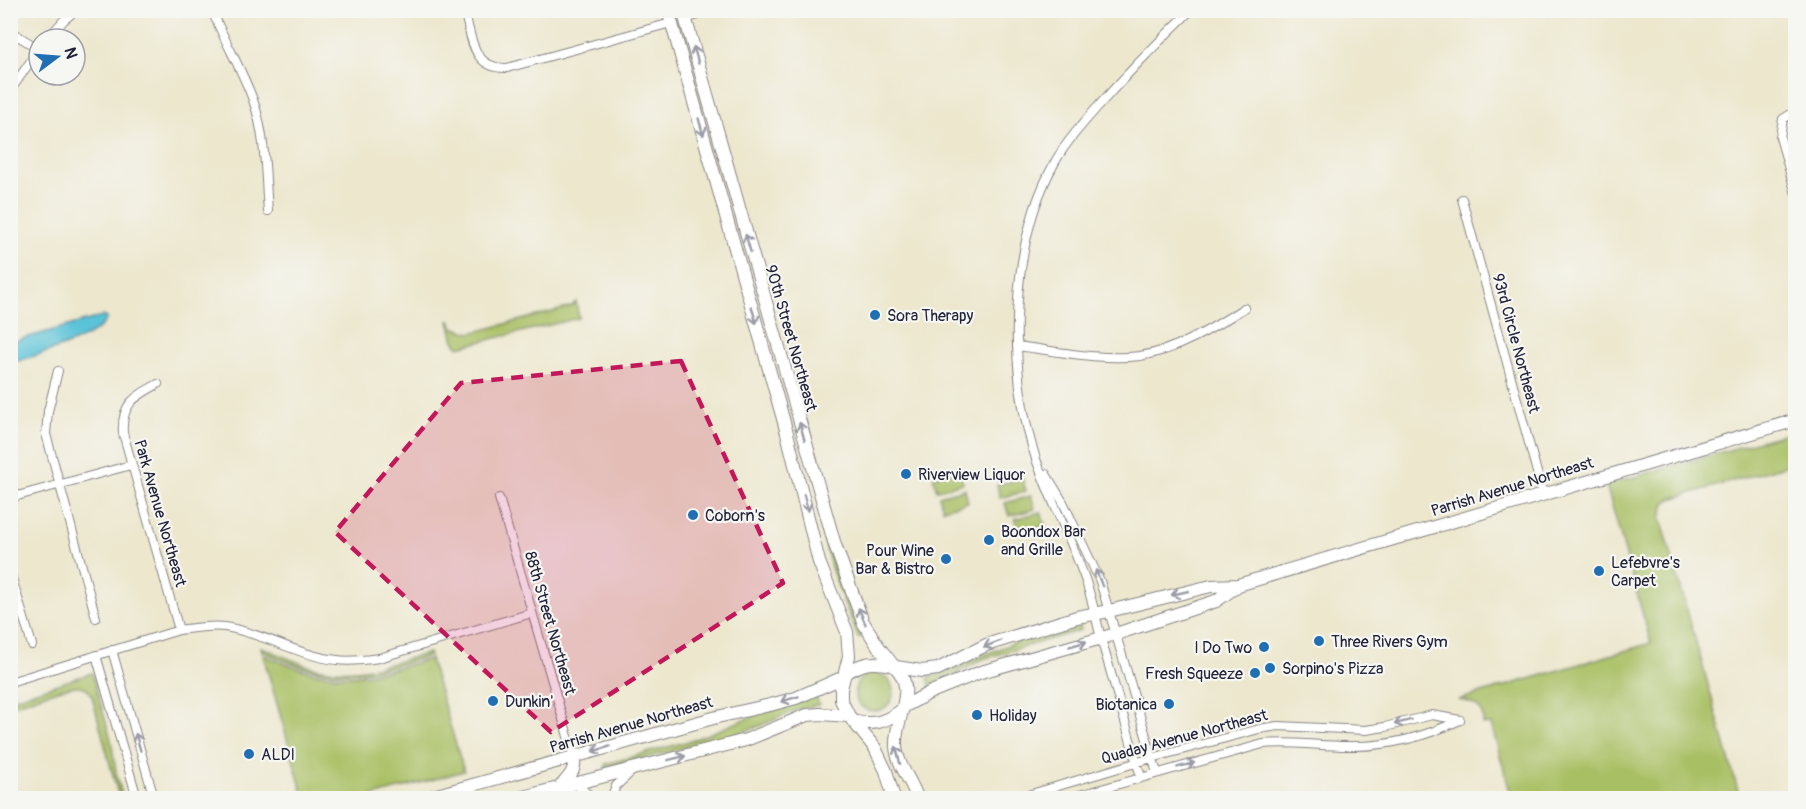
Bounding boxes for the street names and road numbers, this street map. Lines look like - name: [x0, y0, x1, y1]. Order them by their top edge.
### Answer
- street label: 90th Street Northeast: [761, 263, 822, 414]
- street label: 93rd Circle Northeast: [1488, 271, 1544, 416]
- street label: Park Avenue Northeast: [129, 437, 191, 590]
- street label: Parrish Avenue Northeast: [1429, 453, 1596, 521]
- street label: 88th Street Northeast: [520, 549, 580, 698]
- street label: Parrish Avenue Northeast: [547, 692, 716, 758]
- street label: Quaday Avenue Northeast: [1099, 705, 1270, 769]

